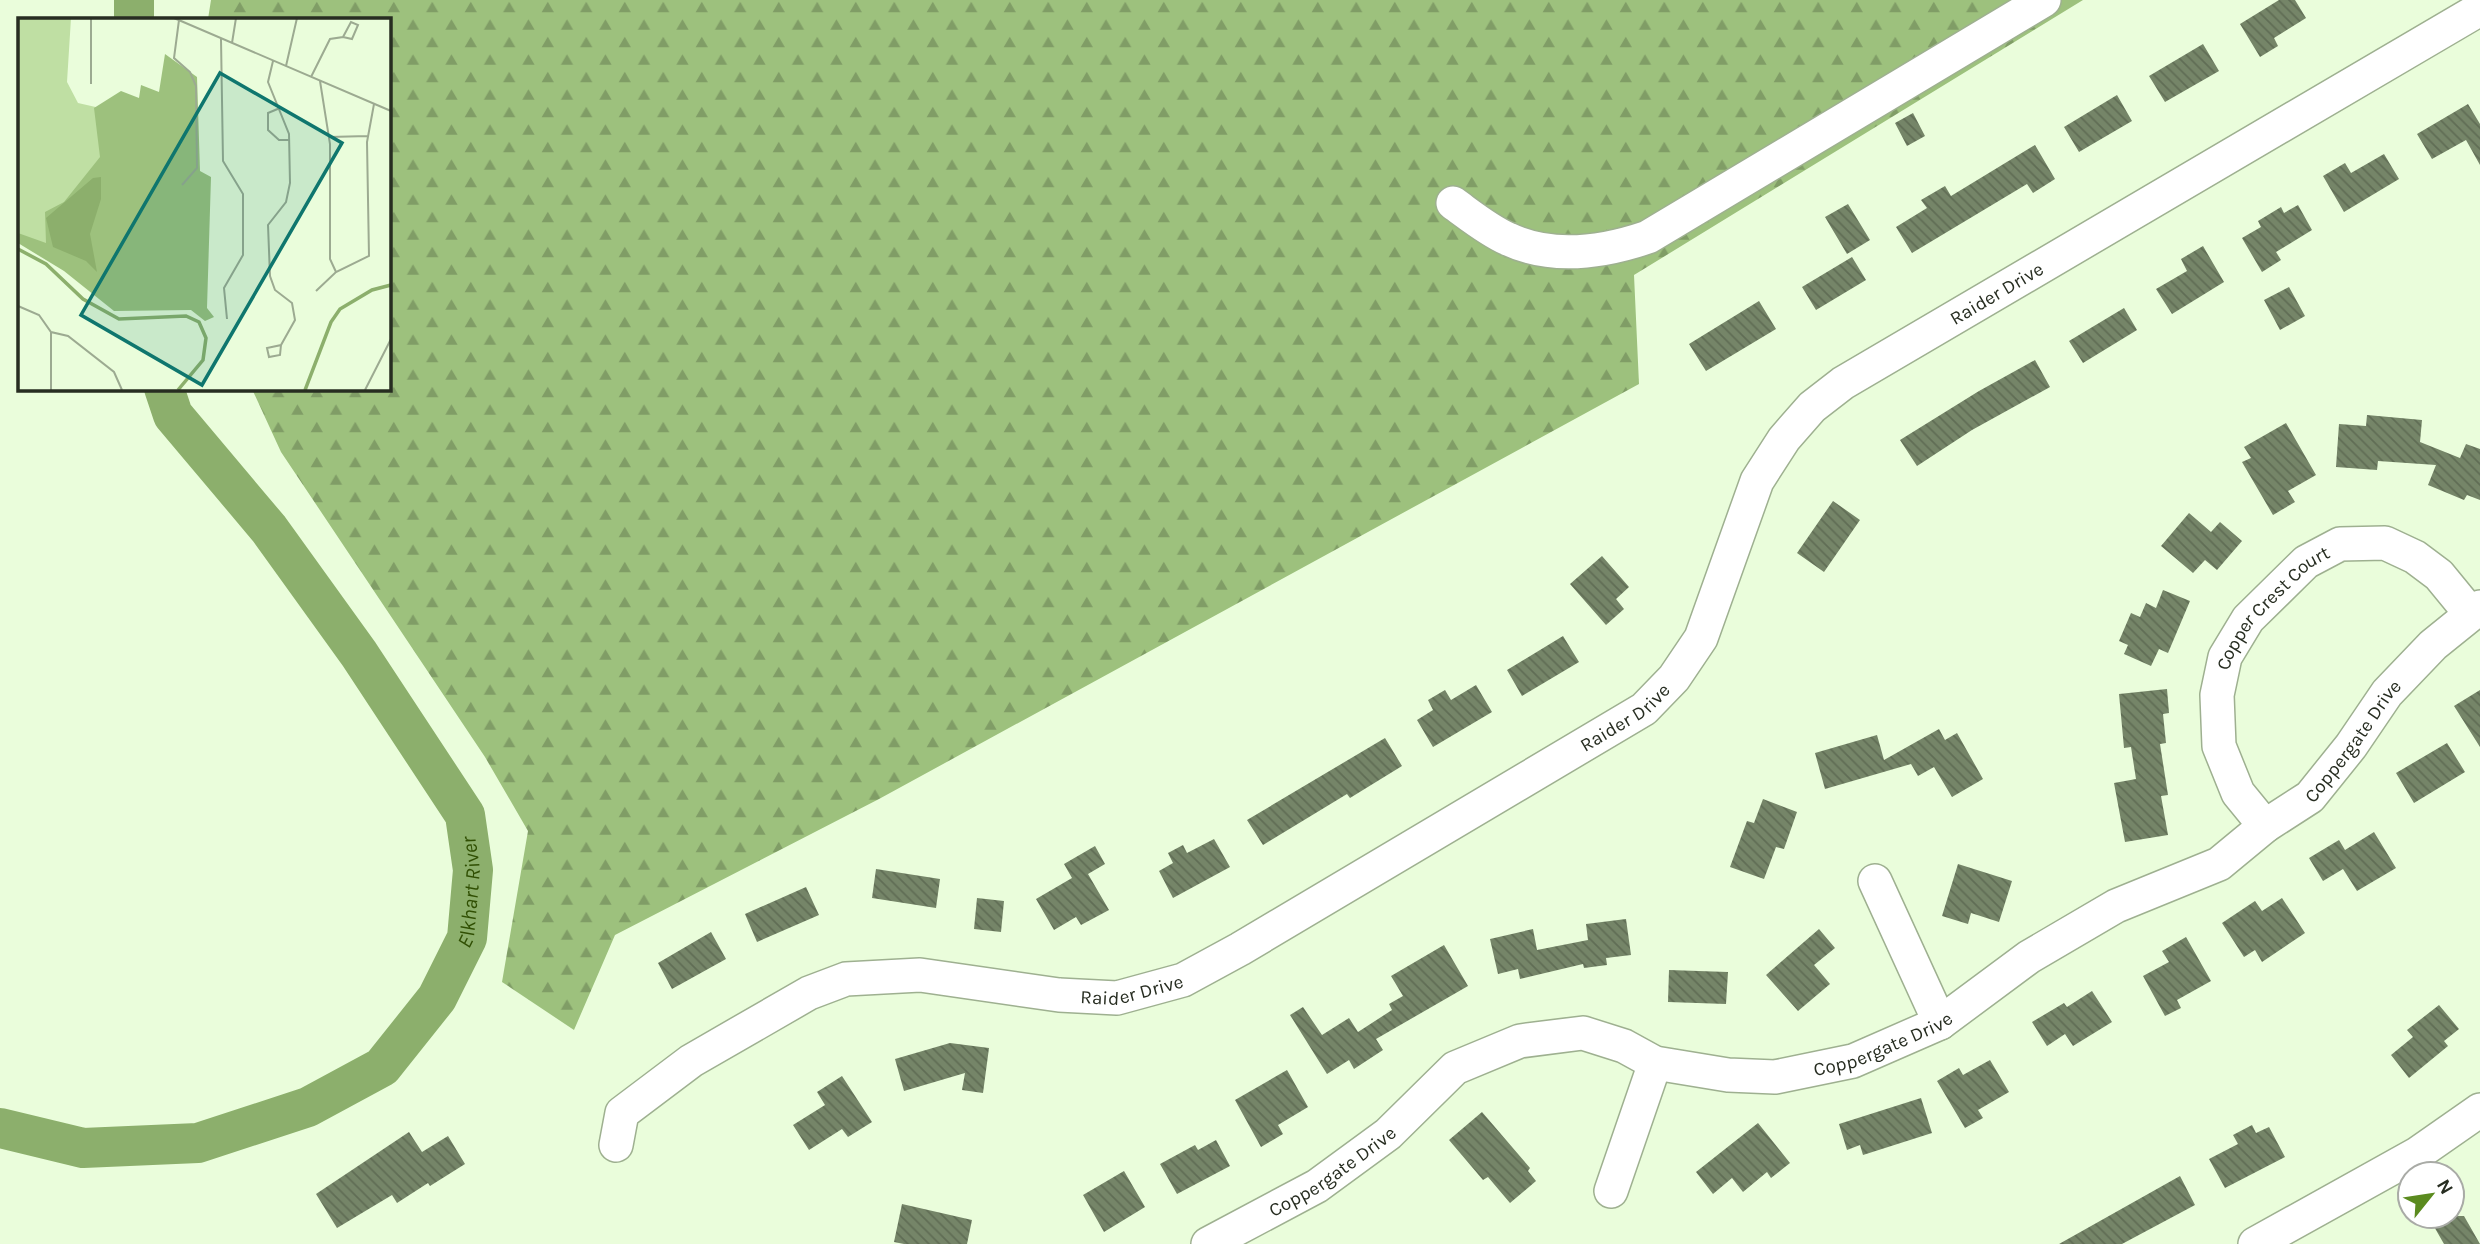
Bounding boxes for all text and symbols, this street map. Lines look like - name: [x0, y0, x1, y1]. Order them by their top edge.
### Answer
- inset map: [18, 18, 390, 390]
- street label: Raider Drive: [1946, 258, 2047, 330]
- street label: Copper Crest Court: [2213, 542, 2333, 672]
- street label: Coppergate Drive: [2300, 675, 2406, 807]
- street label: Raider Drive: [1576, 679, 1675, 757]
- water label: Elkhart River: [452, 834, 485, 952]
- street label: Raider Drive: [1080, 970, 1186, 1010]
- street label: Coppergate Drive: [1812, 1008, 1957, 1081]
- street label: Coppergate Drive: [1265, 1122, 1401, 1222]
- north arrow: [2396, 1160, 2466, 1230]
- text: N: [2432, 1176, 2458, 1198]

